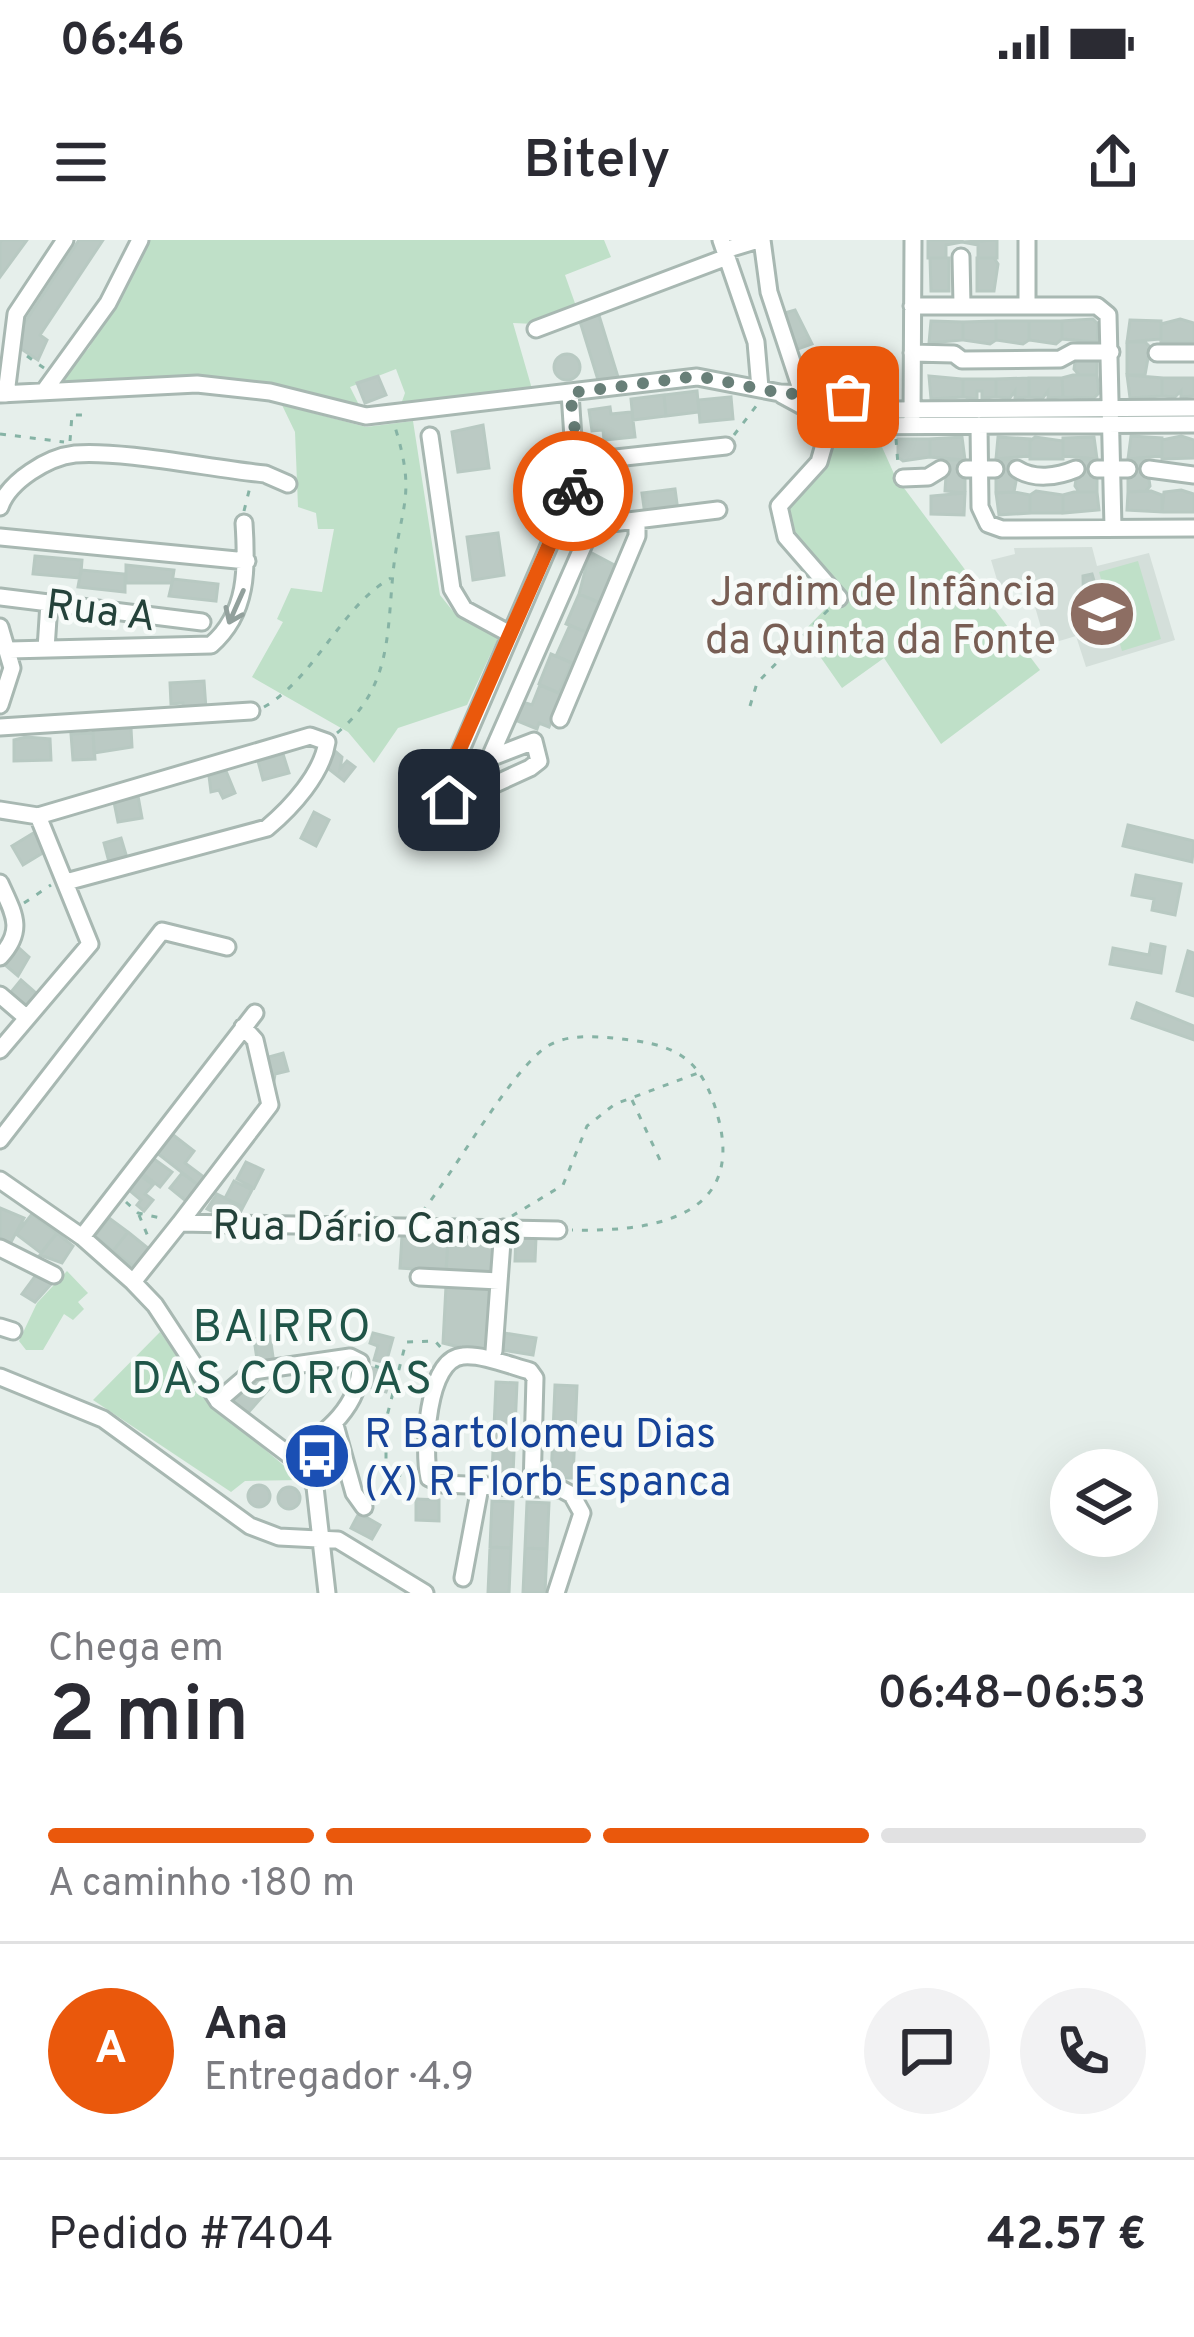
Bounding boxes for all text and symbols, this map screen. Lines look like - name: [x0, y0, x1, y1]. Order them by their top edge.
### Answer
- text: 06:46: [60, 14, 185, 71]
- text: Bitely: [524, 128, 670, 197]
- icon: menu: [48, 129, 114, 195]
- icon: share: [1080, 129, 1146, 195]
- pin: [797, 346, 899, 448]
- icon: bag: [815, 364, 881, 430]
- courier: [513, 431, 633, 551]
- icon: bike: [540, 458, 606, 524]
- place label: Jardim de Infância da Quinta da Fonte: [705, 568, 1056, 669]
- school or university icon: Jardim de Infância da Quinta da Fonte: [1067, 579, 1137, 649]
- street label: Rua A: [43, 580, 158, 646]
- one-way arrow: [224, 588, 246, 624]
- pin: [398, 749, 500, 851]
- icon: home: [416, 767, 482, 833]
- street label: Rua Dário Canas: [212, 1201, 522, 1260]
- district label: BAIRRO DAS COROAS: [131, 1301, 435, 1410]
- place label: R Bartolomeu Dias (X) R Florb Espanca: [364, 1410, 731, 1511]
- bus stop icon: R Bartolomeu Dias (X) R Florb Espanca: [282, 1421, 352, 1491]
- map controls: [1050, 1449, 1158, 1557]
- button: layers: [1050, 1449, 1158, 1557]
- text: Chega em: [48, 1626, 224, 1675]
- text: 06:48–06:53: [877, 1667, 1146, 1724]
- text: 2 min: [48, 1670, 249, 1769]
- text: A caminho · 180 m: [48, 1861, 355, 1910]
- button: chat: [864, 1988, 990, 2114]
- button: phone: [1020, 1988, 1146, 2114]
- text: Ana: [204, 1998, 288, 2055]
- text: A: [95, 2022, 127, 2079]
- text: Entregador · 4.9: [204, 2055, 474, 2104]
- text: Pedido #7404: [48, 2208, 334, 2265]
- text: 42.57 €: [987, 2208, 1146, 2265]

